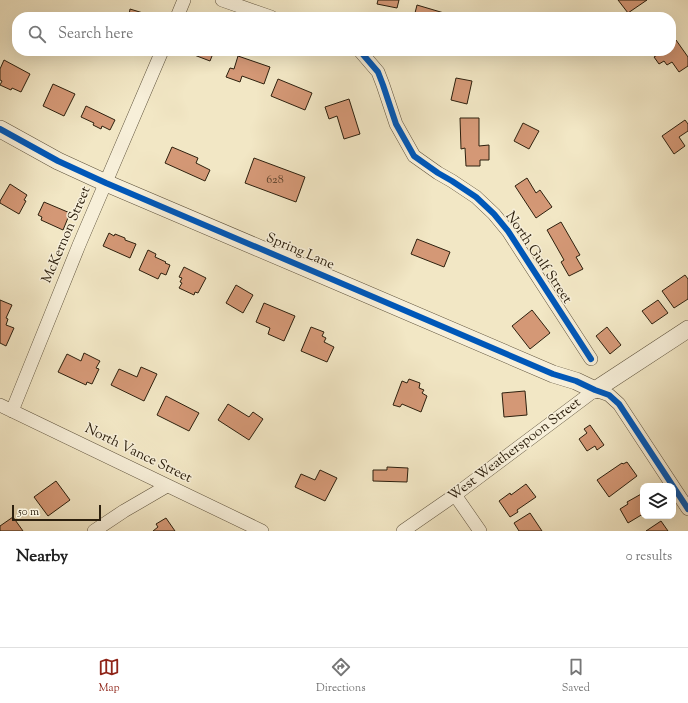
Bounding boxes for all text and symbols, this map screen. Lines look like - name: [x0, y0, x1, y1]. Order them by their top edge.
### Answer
- search box: [12, 12, 676, 56]
- icon: search: [26, 23, 48, 45]
- text: Search here: [58, 24, 133, 45]
- house number: 628: [266, 171, 284, 189]
- street label: McKernon Street: [38, 183, 97, 287]
- street label: North Gulf Street: [500, 208, 576, 308]
- street label: Spring Lane: [263, 229, 337, 275]
- street label: West Weatherspoon Street: [444, 393, 586, 507]
- street label: North Vance Street: [81, 419, 195, 489]
- map controls: [640, 483, 676, 519]
- button: layers: [640, 483, 676, 519]
- scale bar: [12, 503, 101, 522]
- text: 50 m: [18, 504, 39, 520]
- text: Nearby: [16, 545, 68, 569]
- text: 0 results: [626, 548, 672, 566]
- tab: Map: [98, 656, 120, 696]
- tab: Directions: [316, 656, 366, 696]
- tab: Saved: [562, 656, 590, 696]

